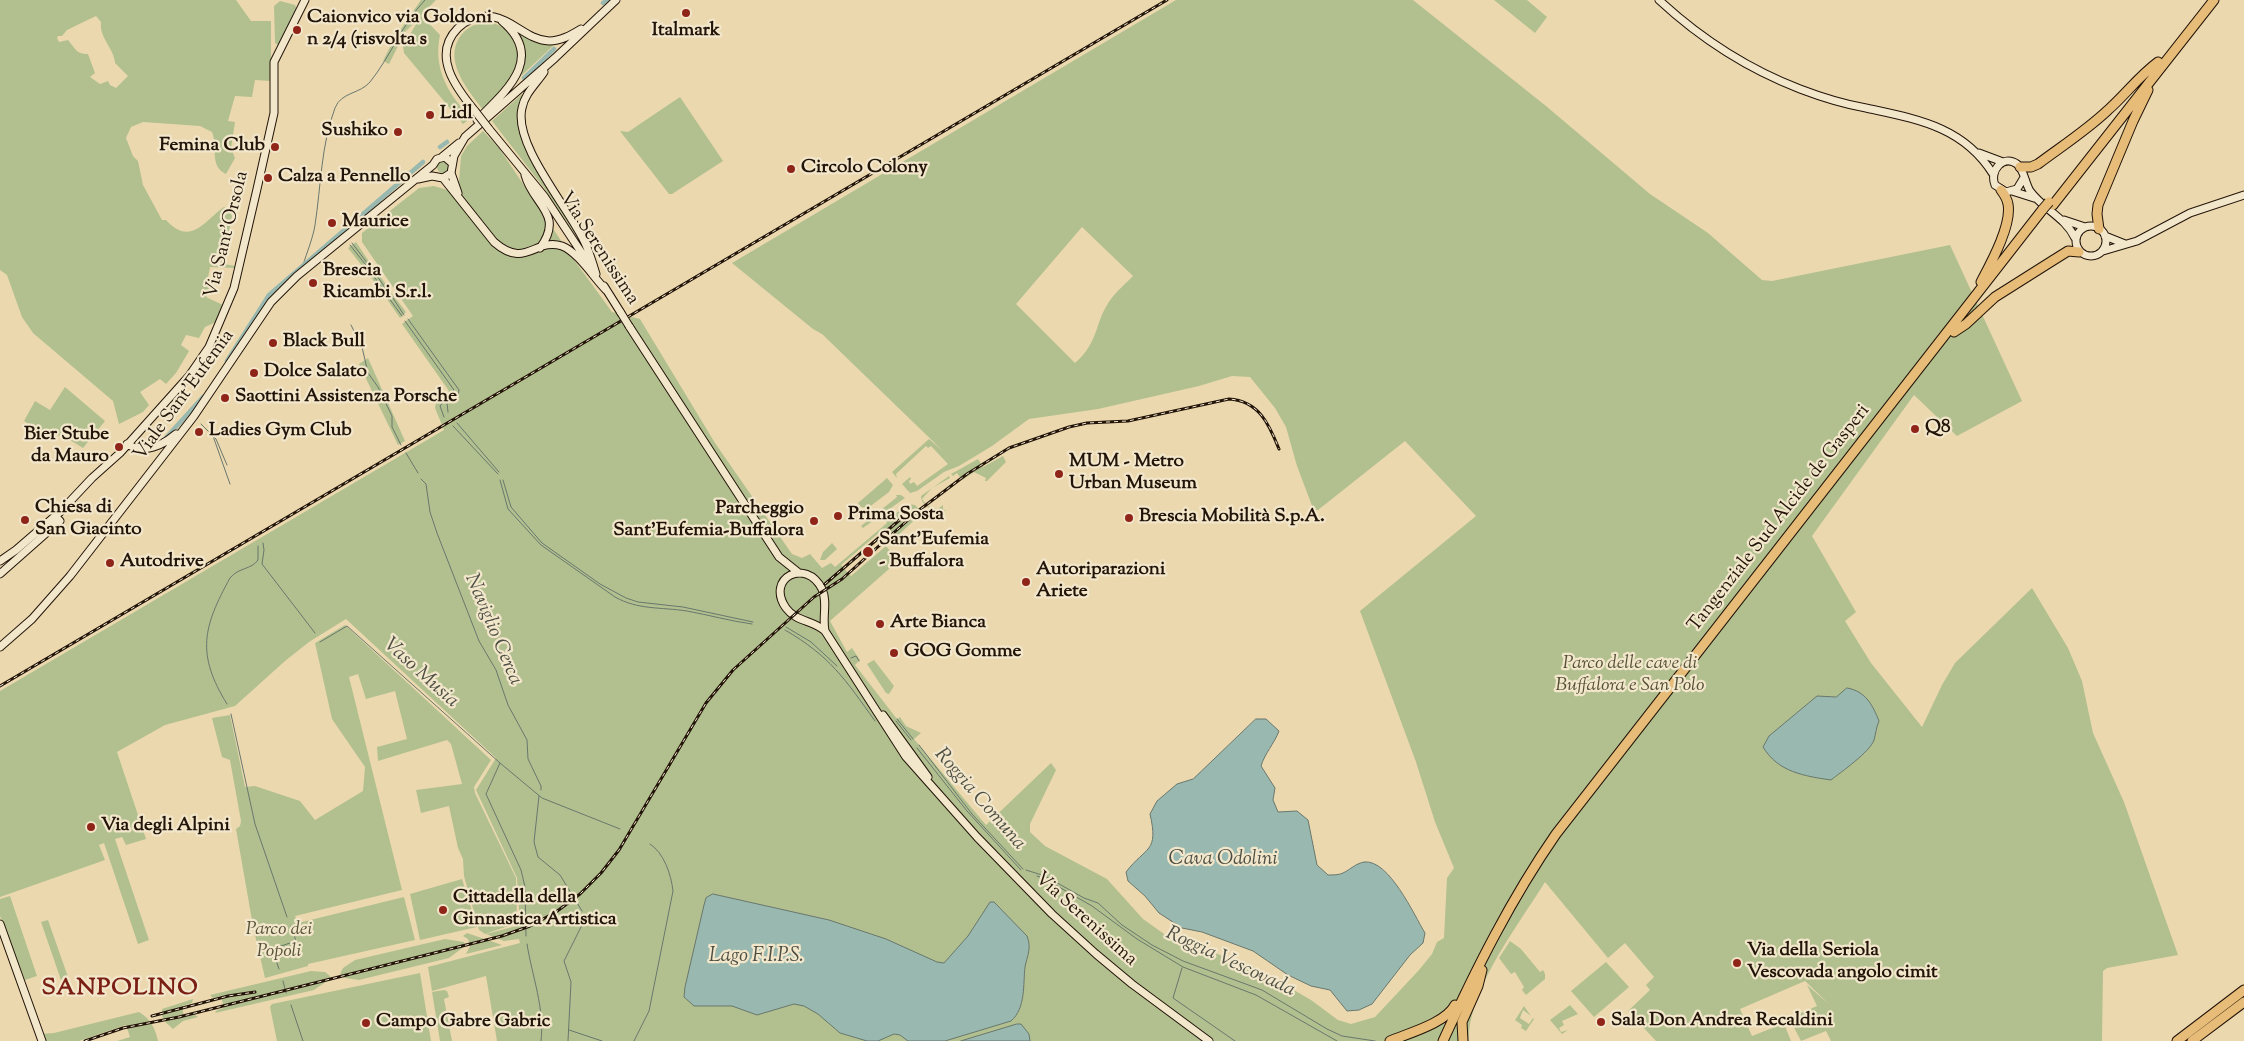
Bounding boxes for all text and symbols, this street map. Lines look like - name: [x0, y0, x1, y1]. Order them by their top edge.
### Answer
- marker: Italmark: [680, 7, 692, 19]
- place label: Caionvico via Goldoni n 2/4 (risvolta s: [307, 8, 492, 52]
- place label: Italmark: [652, 21, 720, 43]
- marker: Caionvico via Goldoni n 2/4 (risvolta s: [291, 24, 303, 36]
- place label: Lidl: [440, 104, 473, 126]
- marker: Lidl: [424, 109, 436, 121]
- place label: Sushiko: [321, 121, 388, 143]
- marker: Sushiko: [392, 126, 404, 138]
- place label: Femina Club: [159, 136, 265, 158]
- marker: Femina Club: [269, 141, 281, 153]
- place label: Circolo Colony: [801, 158, 928, 180]
- marker: Circolo Colony: [785, 163, 797, 175]
- place label: Calza a Pennello: [278, 167, 410, 189]
- street label: Via Sant'Orsola: [201, 169, 255, 301]
- marker: Calza a Pennello: [262, 172, 274, 184]
- street label: Via Serenissima: [553, 188, 643, 310]
- place label: Maurice: [342, 212, 409, 234]
- marker: Maurice: [326, 217, 338, 229]
- place label: Brescia Ricambi S.r.l.: [323, 261, 432, 305]
- marker: Brescia Ricambi S.r.l.: [307, 277, 319, 289]
- street label: Viale Sant'Eufemia: [130, 326, 240, 466]
- place label: Black Bull: [283, 332, 365, 354]
- marker: Black Bull: [267, 337, 279, 349]
- place label: Dolce Salato: [264, 362, 367, 384]
- marker: Dolce Salato: [248, 367, 260, 379]
- place label: Saottini Assistenza Porsche: [235, 387, 457, 409]
- marker: Saottini Assistenza Porsche: [219, 392, 231, 404]
- street label: Tangenziale Sud Alcide de Gasperi: [1684, 401, 1876, 637]
- place label: Q8: [1925, 418, 1950, 440]
- place label: Ladies Gym Club: [209, 421, 352, 443]
- marker: Q8: [1909, 423, 1921, 435]
- place label: Bier Stube da Mauro: [24, 425, 109, 469]
- marker: Ladies Gym Club: [193, 426, 205, 438]
- marker: Bier Stube da Mauro: [113, 441, 125, 453]
- place label: MUM - Metro Urban Museum: [1069, 452, 1197, 496]
- marker: MUM - Metro Urban Museum: [1053, 468, 1065, 480]
- place label: Chiesa di San Giacinto: [35, 498, 142, 542]
- place label: Parcheggio Sant'Eufemia-Buffalora: [613, 499, 804, 543]
- place label: Prima Sosta: [848, 505, 944, 527]
- place label: Brescia Mobilità S.p.A.: [1139, 507, 1325, 529]
- marker: Prima Sosta: [832, 510, 844, 522]
- marker: Brescia Mobilità S.p.A.: [1123, 512, 1135, 524]
- marker: Chiesa di San Giacinto: [19, 514, 31, 526]
- marker: Parcheggio Sant'Eufemia-Buffalora: [808, 515, 820, 527]
- place label: Sant'Eufemia - Buffalora: [879, 530, 989, 574]
- marker: Sant'Eufemia - Buffalora: [861, 545, 875, 559]
- place label: Autodrive: [120, 552, 204, 574]
- marker: Autodrive: [104, 557, 116, 569]
- place label: Autoriparazioni Ariete: [1036, 560, 1165, 604]
- water label: Naviglio Cerca: [458, 571, 526, 689]
- marker: Autoriparazioni Ariete: [1020, 576, 1032, 588]
- place label: Arte Bianca: [890, 613, 986, 635]
- marker: Arte Bianca: [874, 618, 886, 630]
- water label: Vaso Musia: [377, 634, 463, 714]
- place label: GOG Gomme: [904, 642, 1021, 664]
- marker: GOG Gomme: [888, 647, 900, 659]
- park label: Parco delle cave di Buffalora e San Polo: [1556, 654, 1704, 698]
- water label: Roggia Comuna: [928, 744, 1030, 856]
- place label: Via degli Alpini: [101, 816, 230, 838]
- marker: Via degli Alpini: [85, 821, 97, 833]
- water label: Cava Odolini: [1169, 849, 1277, 873]
- street label: Via Serenissima: [1029, 868, 1141, 972]
- place label: Cittadella della Ginnastica Artistica: [453, 888, 616, 932]
- marker: Cittadella della Ginnastica Artistica: [437, 904, 449, 916]
- park label: Parco dei Popoli: [246, 920, 312, 964]
- water label: Roggia Vescovada: [1161, 922, 1299, 1004]
- place label: Via della Seriola Vescovada angolo cimit: [1747, 941, 1938, 985]
- water label: Lago F.I.P.S.: [709, 946, 803, 970]
- marker: Via della Seriola Vescovada angolo cimit: [1731, 957, 1743, 969]
- district label: SANPOLINO: [40, 976, 200, 1004]
- place label: Sala Don Andrea Recaldini: [1611, 1011, 1833, 1033]
- place label: Campo Gabre Gabric: [376, 1012, 550, 1034]
- marker: Sala Don Andrea Recaldini: [1595, 1016, 1607, 1028]
- marker: Campo Gabre Gabric: [360, 1017, 372, 1029]

